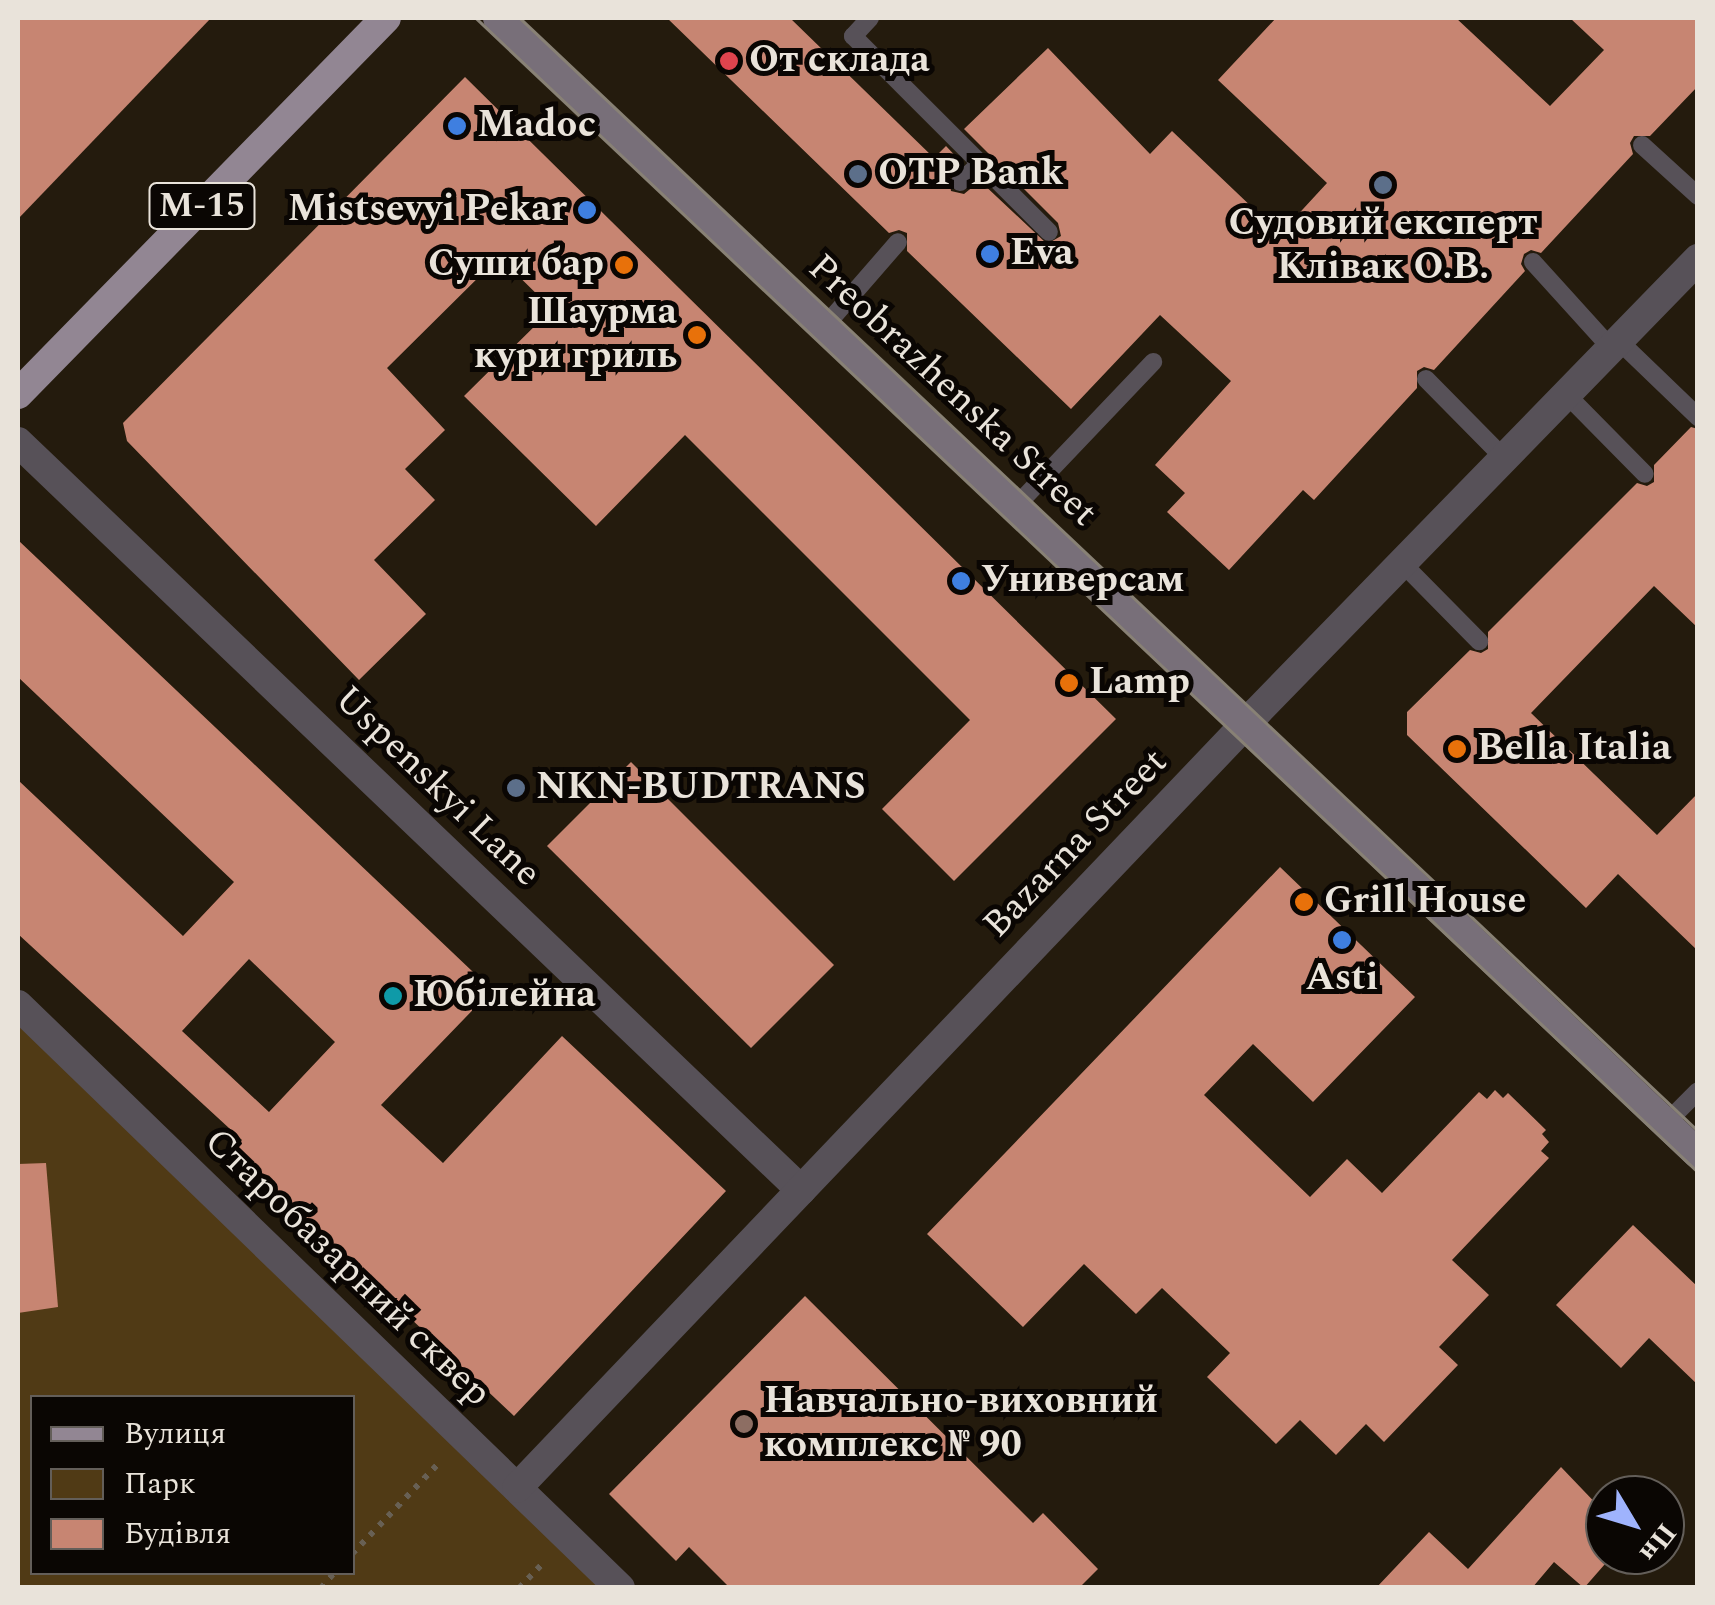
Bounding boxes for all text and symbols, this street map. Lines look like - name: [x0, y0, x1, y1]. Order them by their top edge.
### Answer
- place label: От склада: [749, 38, 930, 84]
- marker: От склада: [718, 50, 740, 72]
- place label: Madoc: [477, 103, 596, 149]
- marker: Madoc: [446, 115, 468, 137]
- place label: OTP Bank: [878, 151, 1063, 197]
- marker: OTP Bank: [847, 163, 869, 185]
- marker: Судовий експерт Клівак О.В.: [1372, 174, 1394, 196]
- road number: М-15: [147, 176, 257, 236]
- place label: Mistsevyi Pekar: [288, 187, 567, 233]
- marker: Mistsevyi Pekar: [576, 199, 598, 221]
- place label: Судовий експерт Клівак О.В.: [1229, 201, 1537, 290]
- place label: Eva: [1010, 231, 1074, 277]
- place label: Суши бар: [428, 242, 604, 288]
- marker: Eva: [979, 243, 1001, 265]
- street label: Preobrazhenska Street: [798, 245, 1106, 537]
- marker: Суши бар: [613, 254, 635, 276]
- place label: Шаурма кури гриль: [474, 290, 677, 380]
- marker: Шаурма кури гриль: [686, 324, 708, 346]
- place label: Универсам: [981, 558, 1184, 604]
- marker: Универсам: [950, 570, 972, 592]
- place label: Lamp: [1089, 660, 1190, 706]
- marker: Lamp: [1058, 672, 1080, 694]
- street label: Uspenskyi Lane: [324, 677, 550, 897]
- place label: Bella Italia: [1477, 726, 1672, 772]
- marker: Bella Italia: [1446, 738, 1468, 760]
- street label: Bazarna Street: [975, 740, 1177, 948]
- place label: NKN-BUDTRANS: [536, 765, 866, 811]
- marker: NKN-BUDTRANS: [505, 777, 527, 799]
- place label: Grill House: [1324, 879, 1526, 925]
- marker: Grill House: [1293, 891, 1315, 913]
- marker: Asti: [1331, 929, 1353, 951]
- place label: Asti: [1306, 956, 1378, 1002]
- place label: Юбілейна: [413, 973, 596, 1019]
- marker: Юбілейна: [382, 985, 404, 1007]
- street label: Старобазарний сквер: [194, 1119, 500, 1417]
- place label: Навчально-виховний комплекс № 90: [764, 1379, 1158, 1468]
- legend: [30, 1395, 355, 1575]
- text: Вулиця: [124, 1411, 226, 1457]
- marker: Навчально-виховний комплекс № 90: [733, 1413, 755, 1435]
- text: Парк: [124, 1461, 196, 1507]
- north arrow: [1585, 1475, 1685, 1575]
- text: Будівля: [124, 1511, 231, 1557]
- text: Пн: [1628, 1513, 1687, 1572]

